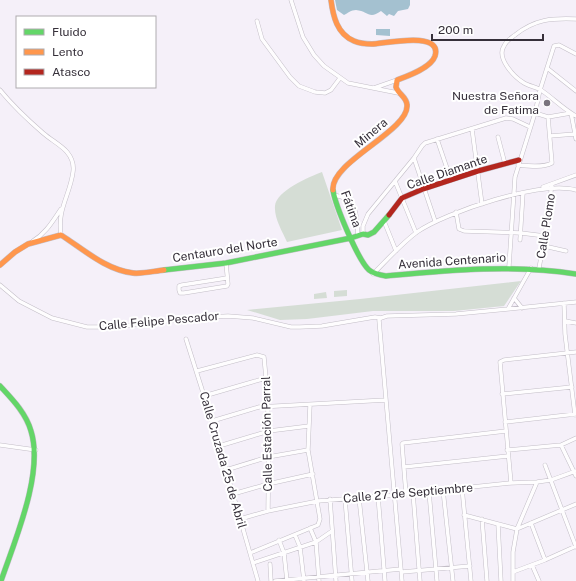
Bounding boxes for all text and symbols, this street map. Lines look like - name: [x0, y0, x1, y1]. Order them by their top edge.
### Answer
- legend: [16, 16, 156, 88]
- scale bar: [432, 16, 543, 42]
- text: 200 m: [438, 23, 473, 37]
- text: Fluido: [52, 25, 87, 39]
- text: Lento: [52, 45, 84, 59]
- text: Atasco: [52, 65, 91, 79]
- place label: Nuestra Señora de Fatima: [452, 89, 539, 117]
- marker: Nuestra Señora de Fatima: [542, 98, 552, 108]
- street label: Minera: [352, 115, 390, 151]
- street label: Calle Diamante: [405, 152, 489, 192]
- street label: Fátima: [338, 189, 364, 229]
- street label: Calle Plomo: [534, 192, 558, 260]
- street label: Centauro del Norte: [171, 235, 279, 265]
- street label: Avenida Centenario: [398, 250, 507, 272]
- street label: Calle Felipe Pescador: [98, 309, 220, 333]
- street label: Calle Estación Parral: [259, 376, 275, 492]
- street label: Calle Cruzada 25 de Abril: [197, 390, 249, 530]
- street label: Calle 27 de Septiembre: [343, 480, 474, 506]

